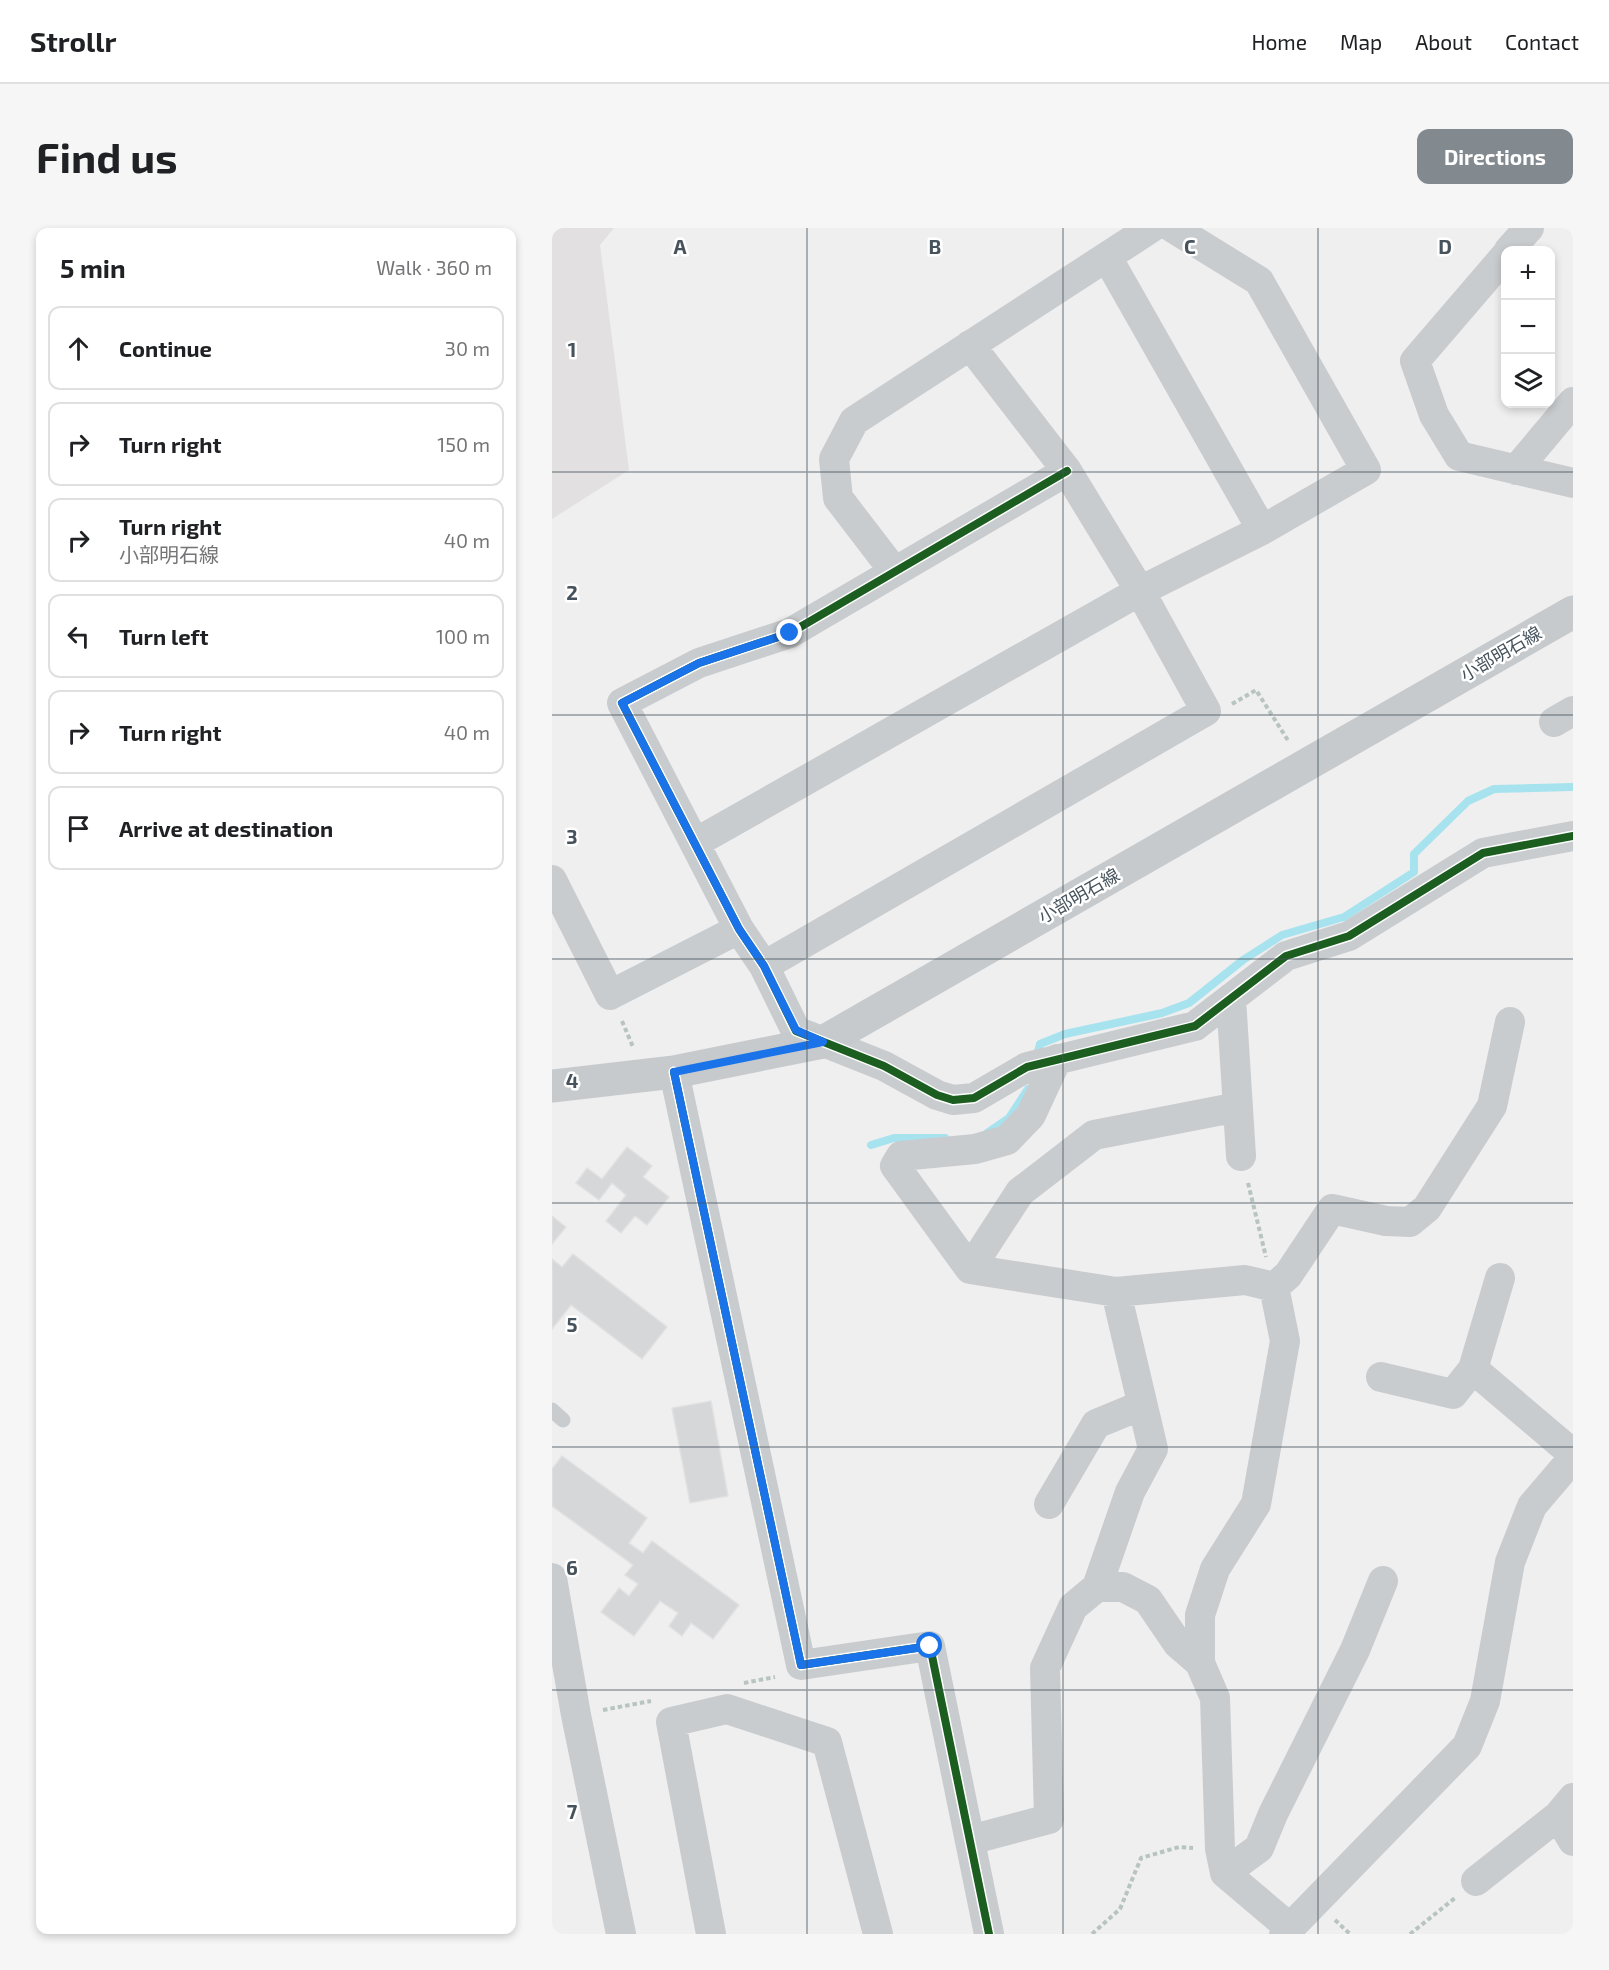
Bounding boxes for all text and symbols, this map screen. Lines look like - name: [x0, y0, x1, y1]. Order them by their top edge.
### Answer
- text: Strollr: [30, 24, 116, 58]
- text: Home: [1251, 29, 1307, 54]
- text: Map: [1340, 29, 1382, 54]
- text: About: [1415, 29, 1472, 54]
- text: Contact: [1505, 29, 1579, 54]
- button: Directions: [1417, 129, 1573, 184]
- text: Find us: [36, 131, 178, 181]
- text: A: [673, 234, 687, 258]
- text: B: [929, 234, 941, 258]
- text: C: [1184, 234, 1196, 258]
- text: D: [1438, 234, 1452, 258]
- map controls: [1501, 246, 1555, 408]
- button: +: [1501, 246, 1555, 300]
- text: 5 min: [60, 252, 126, 283]
- text: Walk · 360 m: [376, 255, 492, 279]
- button: −: [1501, 300, 1555, 354]
- icon: ahead: [62, 332, 95, 365]
- text: Continue: [119, 335, 212, 361]
- text: 30 m: [445, 336, 490, 360]
- text: 1: [568, 337, 576, 361]
- button: layers: [1501, 354, 1555, 408]
- icon: right: [62, 428, 95, 461]
- text: Turn right: [119, 431, 221, 457]
- text: 150 m: [437, 432, 490, 456]
- text: Turn right: [119, 513, 221, 539]
- icon: right: [62, 524, 95, 557]
- text: 40 m: [444, 528, 490, 552]
- text: 小部明石線: [119, 542, 219, 566]
- text: 2: [566, 580, 578, 604]
- route end: [776, 619, 802, 645]
- icon: left: [62, 620, 95, 653]
- street label: 小部明石線: [1456, 621, 1545, 685]
- text: Turn left: [119, 623, 208, 649]
- text: 100 m: [436, 624, 490, 648]
- icon: right: [62, 716, 95, 749]
- text: Turn right: [119, 719, 221, 745]
- text: 40 m: [444, 720, 490, 744]
- icon: arrive: [62, 812, 95, 845]
- text: Arrive at destination: [119, 815, 333, 841]
- text: 3: [566, 824, 578, 848]
- street label: 小部明石線: [1034, 863, 1123, 927]
- text: 4: [566, 1068, 579, 1092]
- text: 5: [566, 1312, 578, 1336]
- text: 6: [566, 1555, 578, 1579]
- route start: [916, 1632, 942, 1658]
- text: 7: [567, 1799, 578, 1823]

